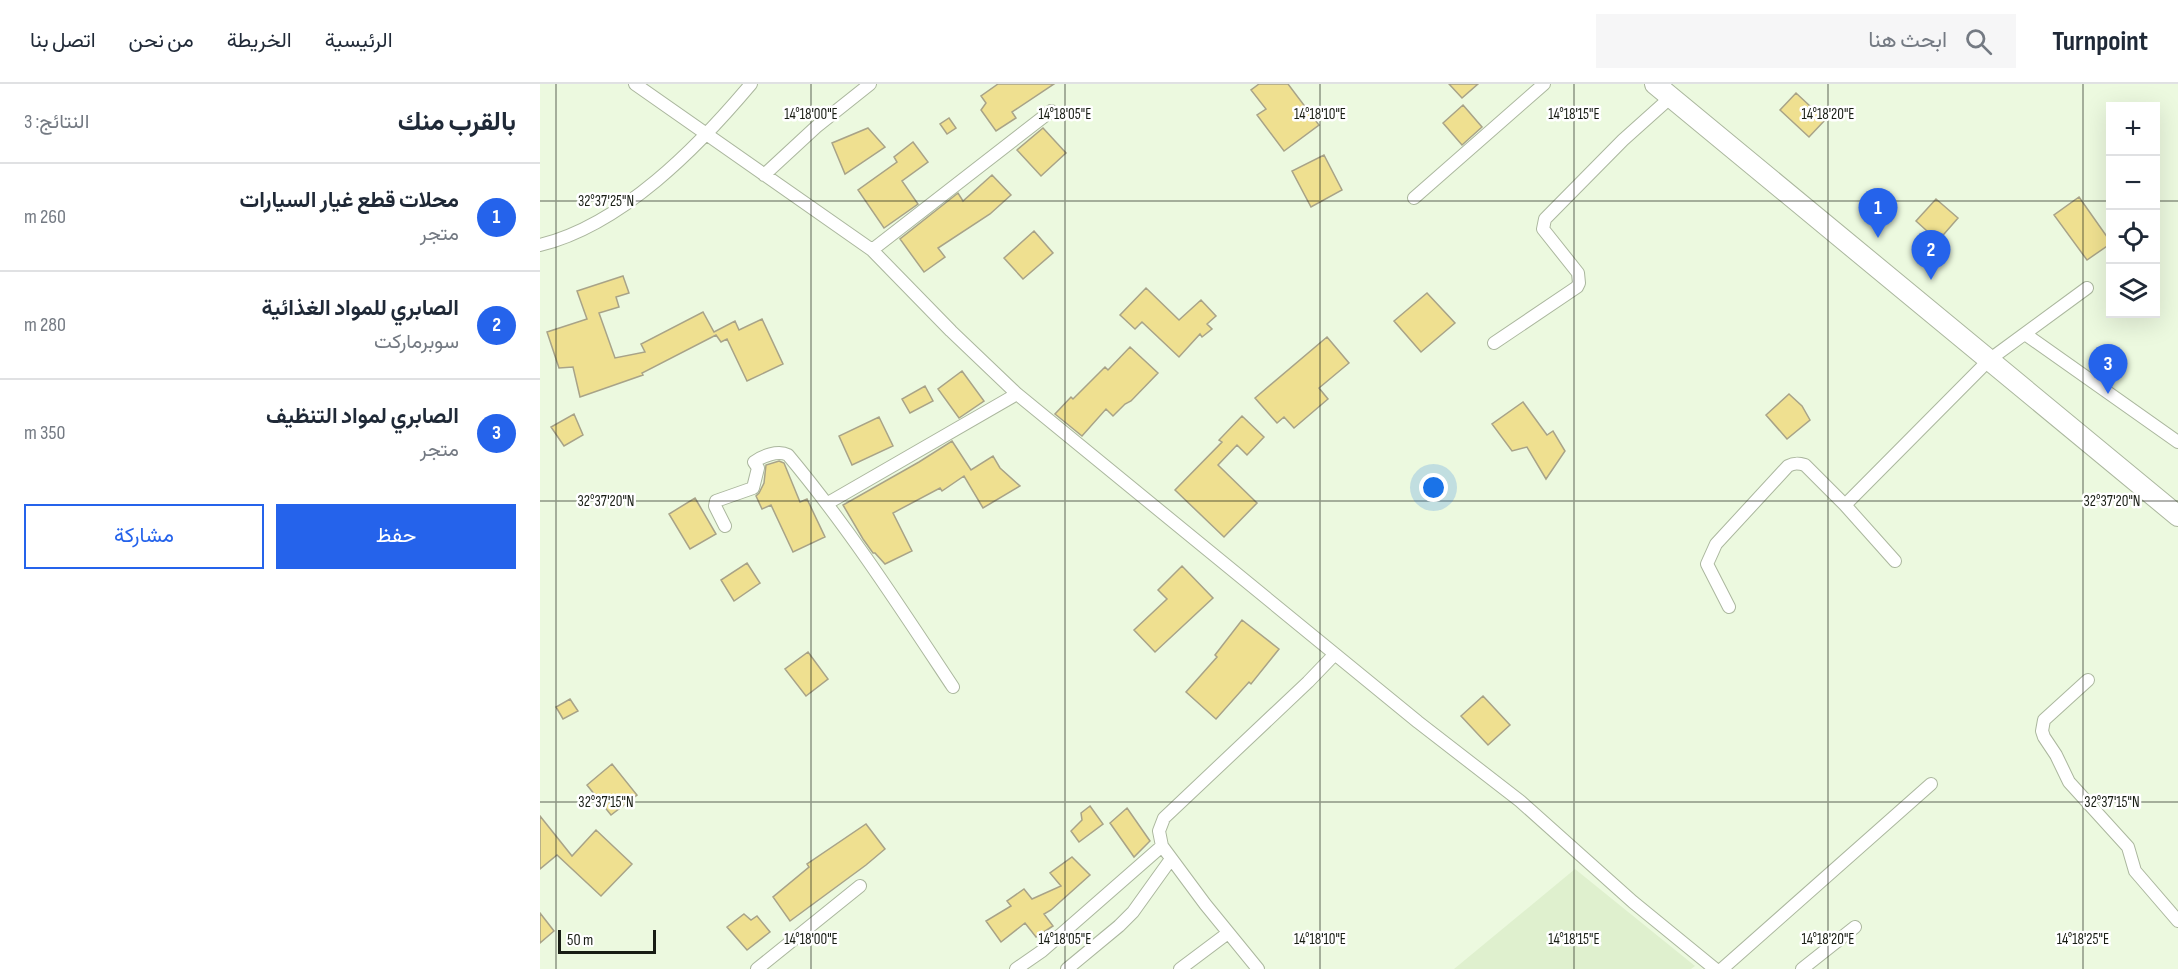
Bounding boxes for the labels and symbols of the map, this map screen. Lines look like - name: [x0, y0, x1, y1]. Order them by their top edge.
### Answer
- text: 14°18'00"E: [784, 105, 838, 124]
- text: 14°18'05"E: [1039, 105, 1091, 124]
- text: 14°18'10"E: [1294, 105, 1346, 124]
- text: 14°18'15"E: [1548, 105, 1600, 124]
- text: 14°18'20"E: [1802, 105, 1854, 124]
- pin: 1: [1858, 188, 1898, 238]
- text: 32°37'25"N: [578, 192, 634, 211]
- pin: 2: [1912, 230, 1950, 280]
- pin: 3: [2088, 344, 2128, 394]
- your location: [1419, 473, 1448, 502]
- text: 32°37'20"N: [578, 492, 634, 511]
- text: 32°37'20"N: [2084, 492, 2140, 511]
- text: 32°37'15"N: [578, 793, 634, 812]
- text: 32°37'15"N: [2084, 793, 2140, 812]
- scale bar: [558, 927, 656, 954]
- text: 14°18'00"E: [784, 930, 838, 949]
- text: 14°18'05"E: [1039, 930, 1091, 949]
- text: 14°18'10"E: [1294, 930, 1346, 949]
- text: 14°18'15"E: [1548, 930, 1600, 949]
- text: 14°18'20"E: [1802, 930, 1854, 949]
- text: 14°18'25"E: [2057, 930, 2109, 949]

